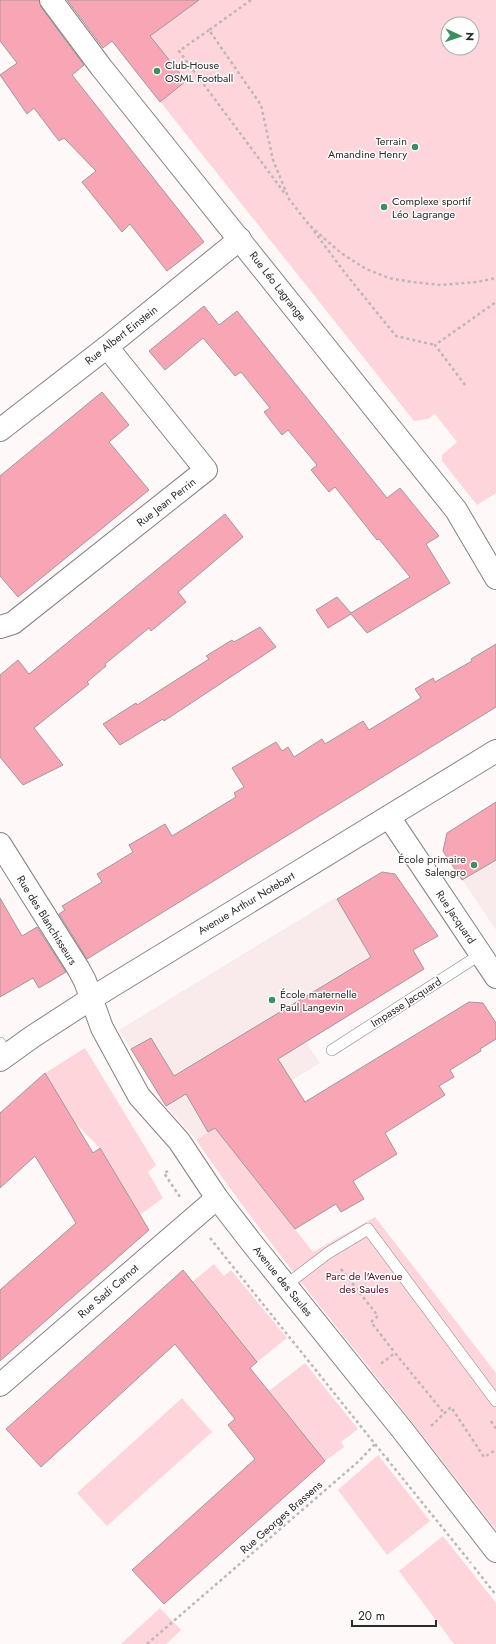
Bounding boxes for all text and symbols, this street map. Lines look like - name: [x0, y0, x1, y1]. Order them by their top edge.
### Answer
- north arrow: [440, 16, 480, 56]
- text: N: [462, 32, 478, 41]
- place label: Club-House OSML Football: [165, 57, 233, 86]
- marker: Club-House OSML Football: [152, 66, 162, 76]
- place label: Terrain Amandine Henry: [328, 133, 407, 162]
- marker: Terrain Amandine Henry: [410, 142, 420, 152]
- place label: Complexe sportif Léo Lagrange: [392, 193, 472, 222]
- marker: Complexe sportif Léo Lagrange: [379, 202, 389, 212]
- street label: Rue Léo Lagrange: [246, 248, 310, 324]
- street label: Rue Albert Einstein: [81, 301, 161, 369]
- street label: Rue Jean Perrin: [133, 474, 199, 530]
- place label: École primaire Salengro: [398, 851, 466, 880]
- marker: École primaire Salengro: [469, 860, 479, 870]
- street label: Avenue Arthur Notebart: [194, 867, 298, 938]
- street label: Rue des Blanchisseurs: [13, 872, 81, 968]
- street label: Rue Jacquard: [432, 887, 480, 947]
- street label: Impasse Jacquard: [368, 973, 444, 1031]
- place label: École maternelle Paul Langevin: [280, 986, 357, 1015]
- marker: École maternelle Paul Langevin: [267, 995, 277, 1005]
- street label: Avenue des Saules: [249, 1242, 317, 1320]
- street label: Rue Sadi Carnot: [74, 1260, 142, 1322]
- park label: Parc de l'Avenue des Saules: [326, 1268, 403, 1297]
- street label: Rue Georges Brassens: [236, 1476, 326, 1557]
- scale bar: [352, 1602, 436, 1628]
- text: 20 m: [358, 1607, 385, 1625]

